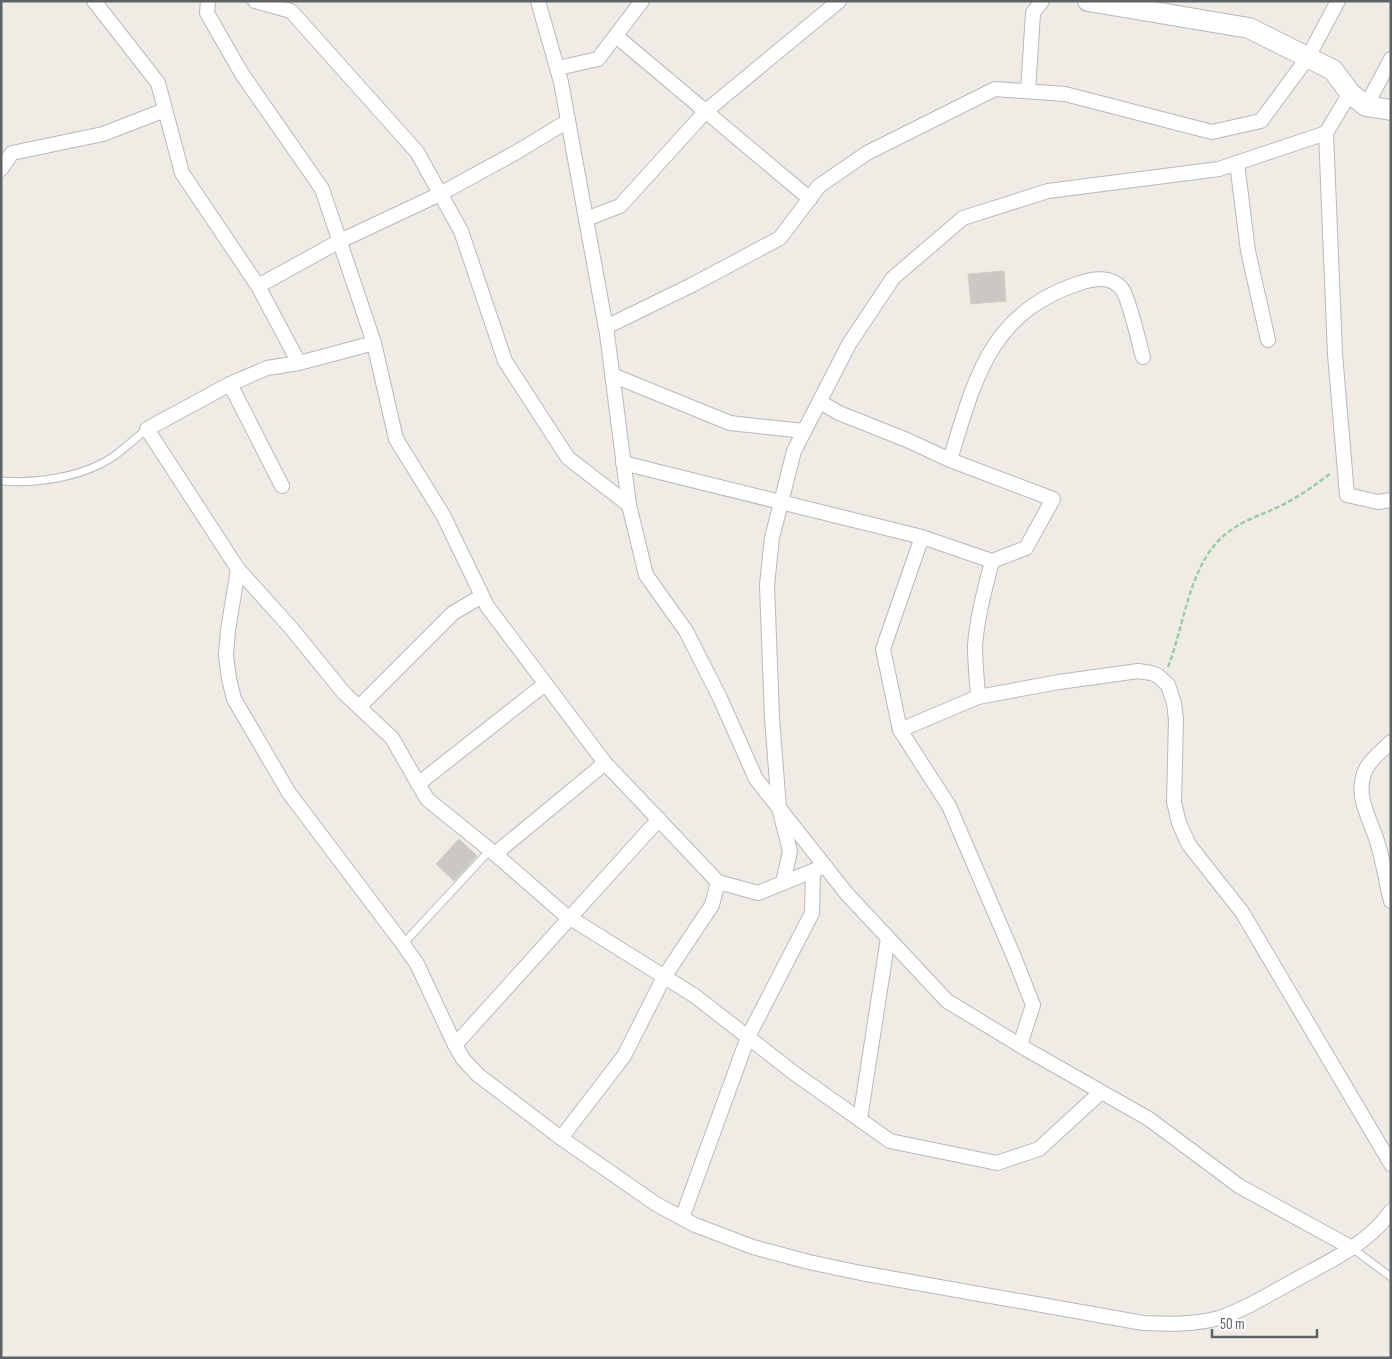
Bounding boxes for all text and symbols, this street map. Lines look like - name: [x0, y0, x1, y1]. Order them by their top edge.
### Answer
- scale bar: [1212, 1306, 1317, 1338]
- text: 50 m: [1220, 1315, 1245, 1334]

